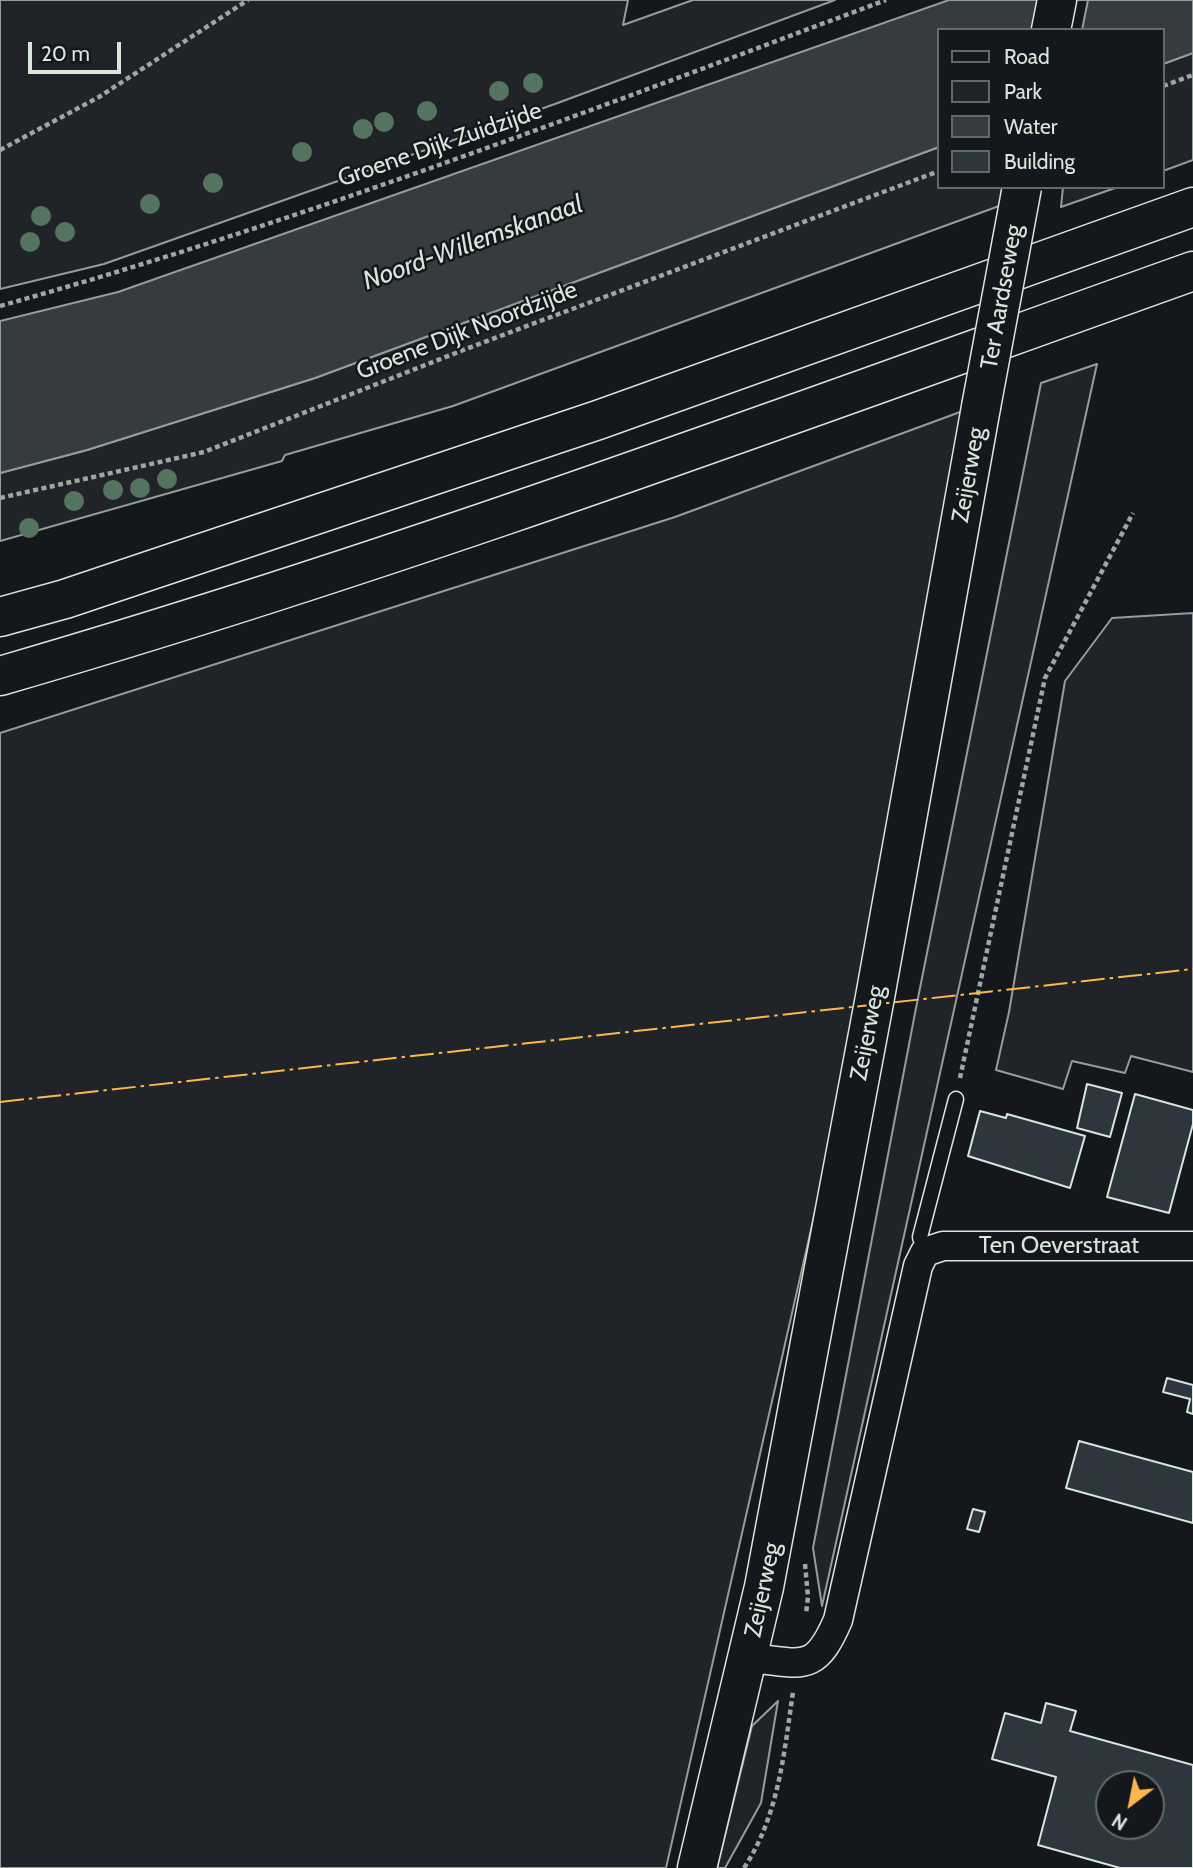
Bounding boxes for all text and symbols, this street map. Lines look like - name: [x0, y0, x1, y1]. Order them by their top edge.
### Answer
- scale bar: [32, 28, 124, 72]
- legend: [937, 28, 1165, 189]
- text: 20 m: [41, 41, 90, 66]
- text: Road: [1004, 44, 1050, 69]
- text: Park: [1004, 79, 1042, 104]
- street label: Groene Dijk Zuidzijde: [334, 97, 546, 193]
- text: Water: [1004, 114, 1057, 139]
- text: Building: [1004, 149, 1075, 174]
- water label: Noord-Willemskanaal: [359, 189, 587, 297]
- street label: Ter Aardseweg: [975, 222, 1029, 372]
- street label: Groene Dijk Noordzijde: [353, 276, 581, 386]
- street label: Zeijerweg: [946, 425, 992, 525]
- street label: Zeijerweg: [845, 983, 891, 1083]
- street label: Ten Oeverstraat: [979, 1232, 1139, 1260]
- street label: Zeijerweg: [739, 1540, 787, 1640]
- north arrow: [1095, 1770, 1165, 1840]
- text: N: [1108, 1808, 1131, 1835]

